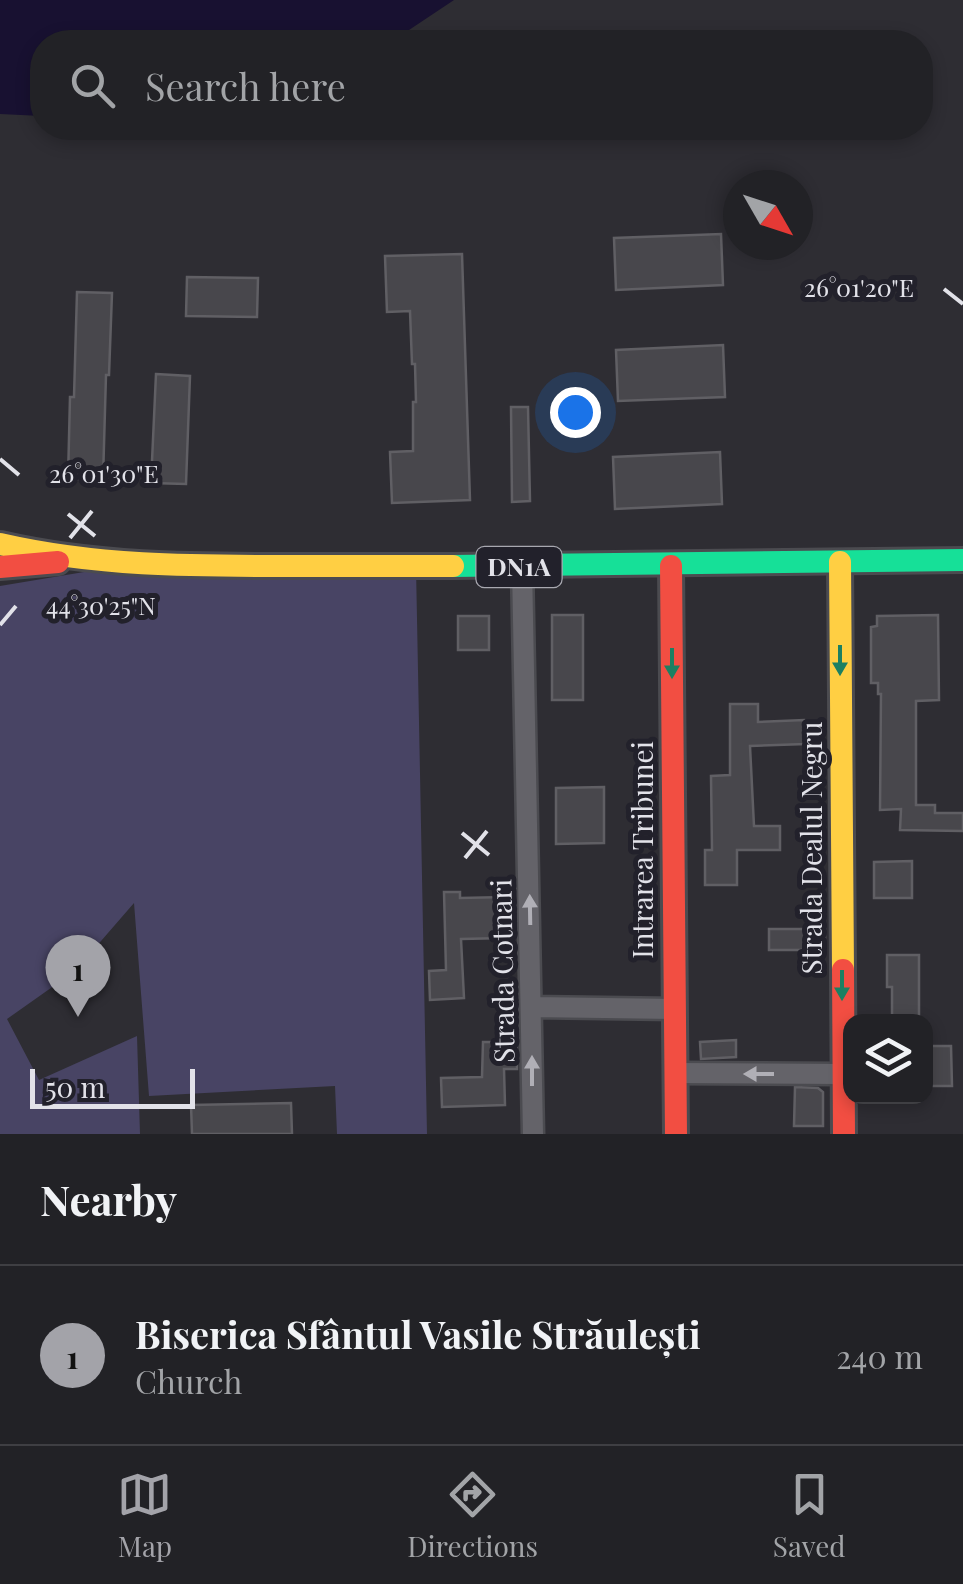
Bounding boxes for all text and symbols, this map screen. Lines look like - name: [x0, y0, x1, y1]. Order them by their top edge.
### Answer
- search box: [30, 30, 933, 140]
- icon: search: [65, 58, 120, 113]
- text: Search here: [145, 60, 346, 111]
- north arrow: [723, 170, 813, 260]
- text: 26°01'20"E: [804, 270, 914, 303]
- your location: [550, 387, 601, 438]
- text: 26°01'30"E: [49, 456, 159, 489]
- road number: DN1A: [476, 547, 562, 587]
- text: 44°30'25"N: [46, 588, 156, 621]
- one-way arrow: [833, 644, 849, 676]
- one-way arrow: [664, 648, 680, 680]
- street label: Strada Dealul Negru: [792, 722, 829, 974]
- street label: Intrarea Tribunei: [623, 741, 660, 959]
- street label: Strada Cotnari: [481, 879, 522, 1063]
- one-way arrow: [521, 893, 537, 925]
- pin: 1: [46, 934, 110, 1017]
- one-way arrow: [834, 969, 850, 1001]
- map controls: [843, 1014, 933, 1104]
- button: layers: [843, 1014, 933, 1104]
- one-way arrow: [524, 1054, 540, 1086]
- scale bar: [30, 1064, 195, 1108]
- one-way arrow: [742, 1066, 774, 1082]
- text: 50 m: [45, 1068, 105, 1105]
- text: Nearby: [40, 1171, 177, 1227]
- text: Biserica Sfântul Vasile Străulești: [135, 1308, 701, 1359]
- text: 1: [66, 1334, 79, 1377]
- text: 240 m: [836, 1334, 923, 1377]
- text: Church: [135, 1359, 242, 1402]
- tab: Map: [117, 1467, 172, 1564]
- tab: Directions: [407, 1467, 538, 1564]
- tab: Saved: [773, 1467, 846, 1564]

